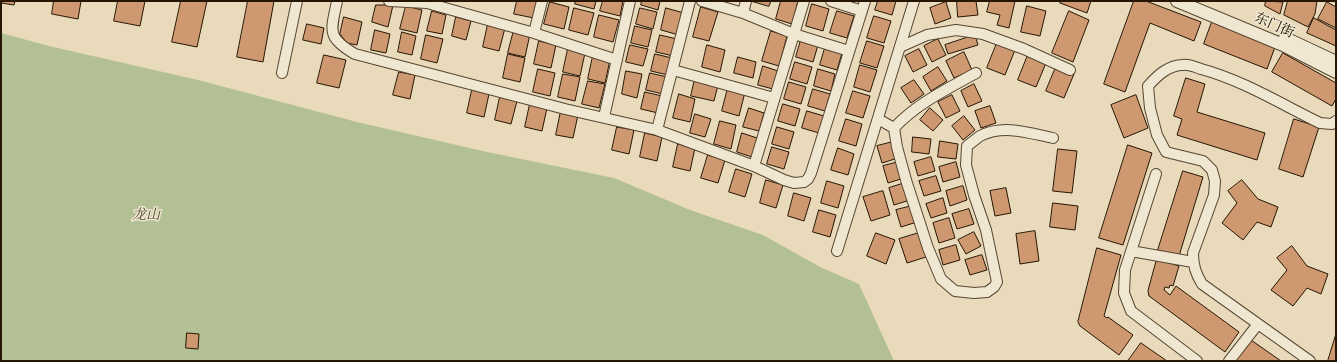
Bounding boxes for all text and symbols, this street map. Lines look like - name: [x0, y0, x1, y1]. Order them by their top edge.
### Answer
- street label: 东门街: [1251, 10, 1297, 42]
- park label: 龙山: [132, 208, 160, 224]

